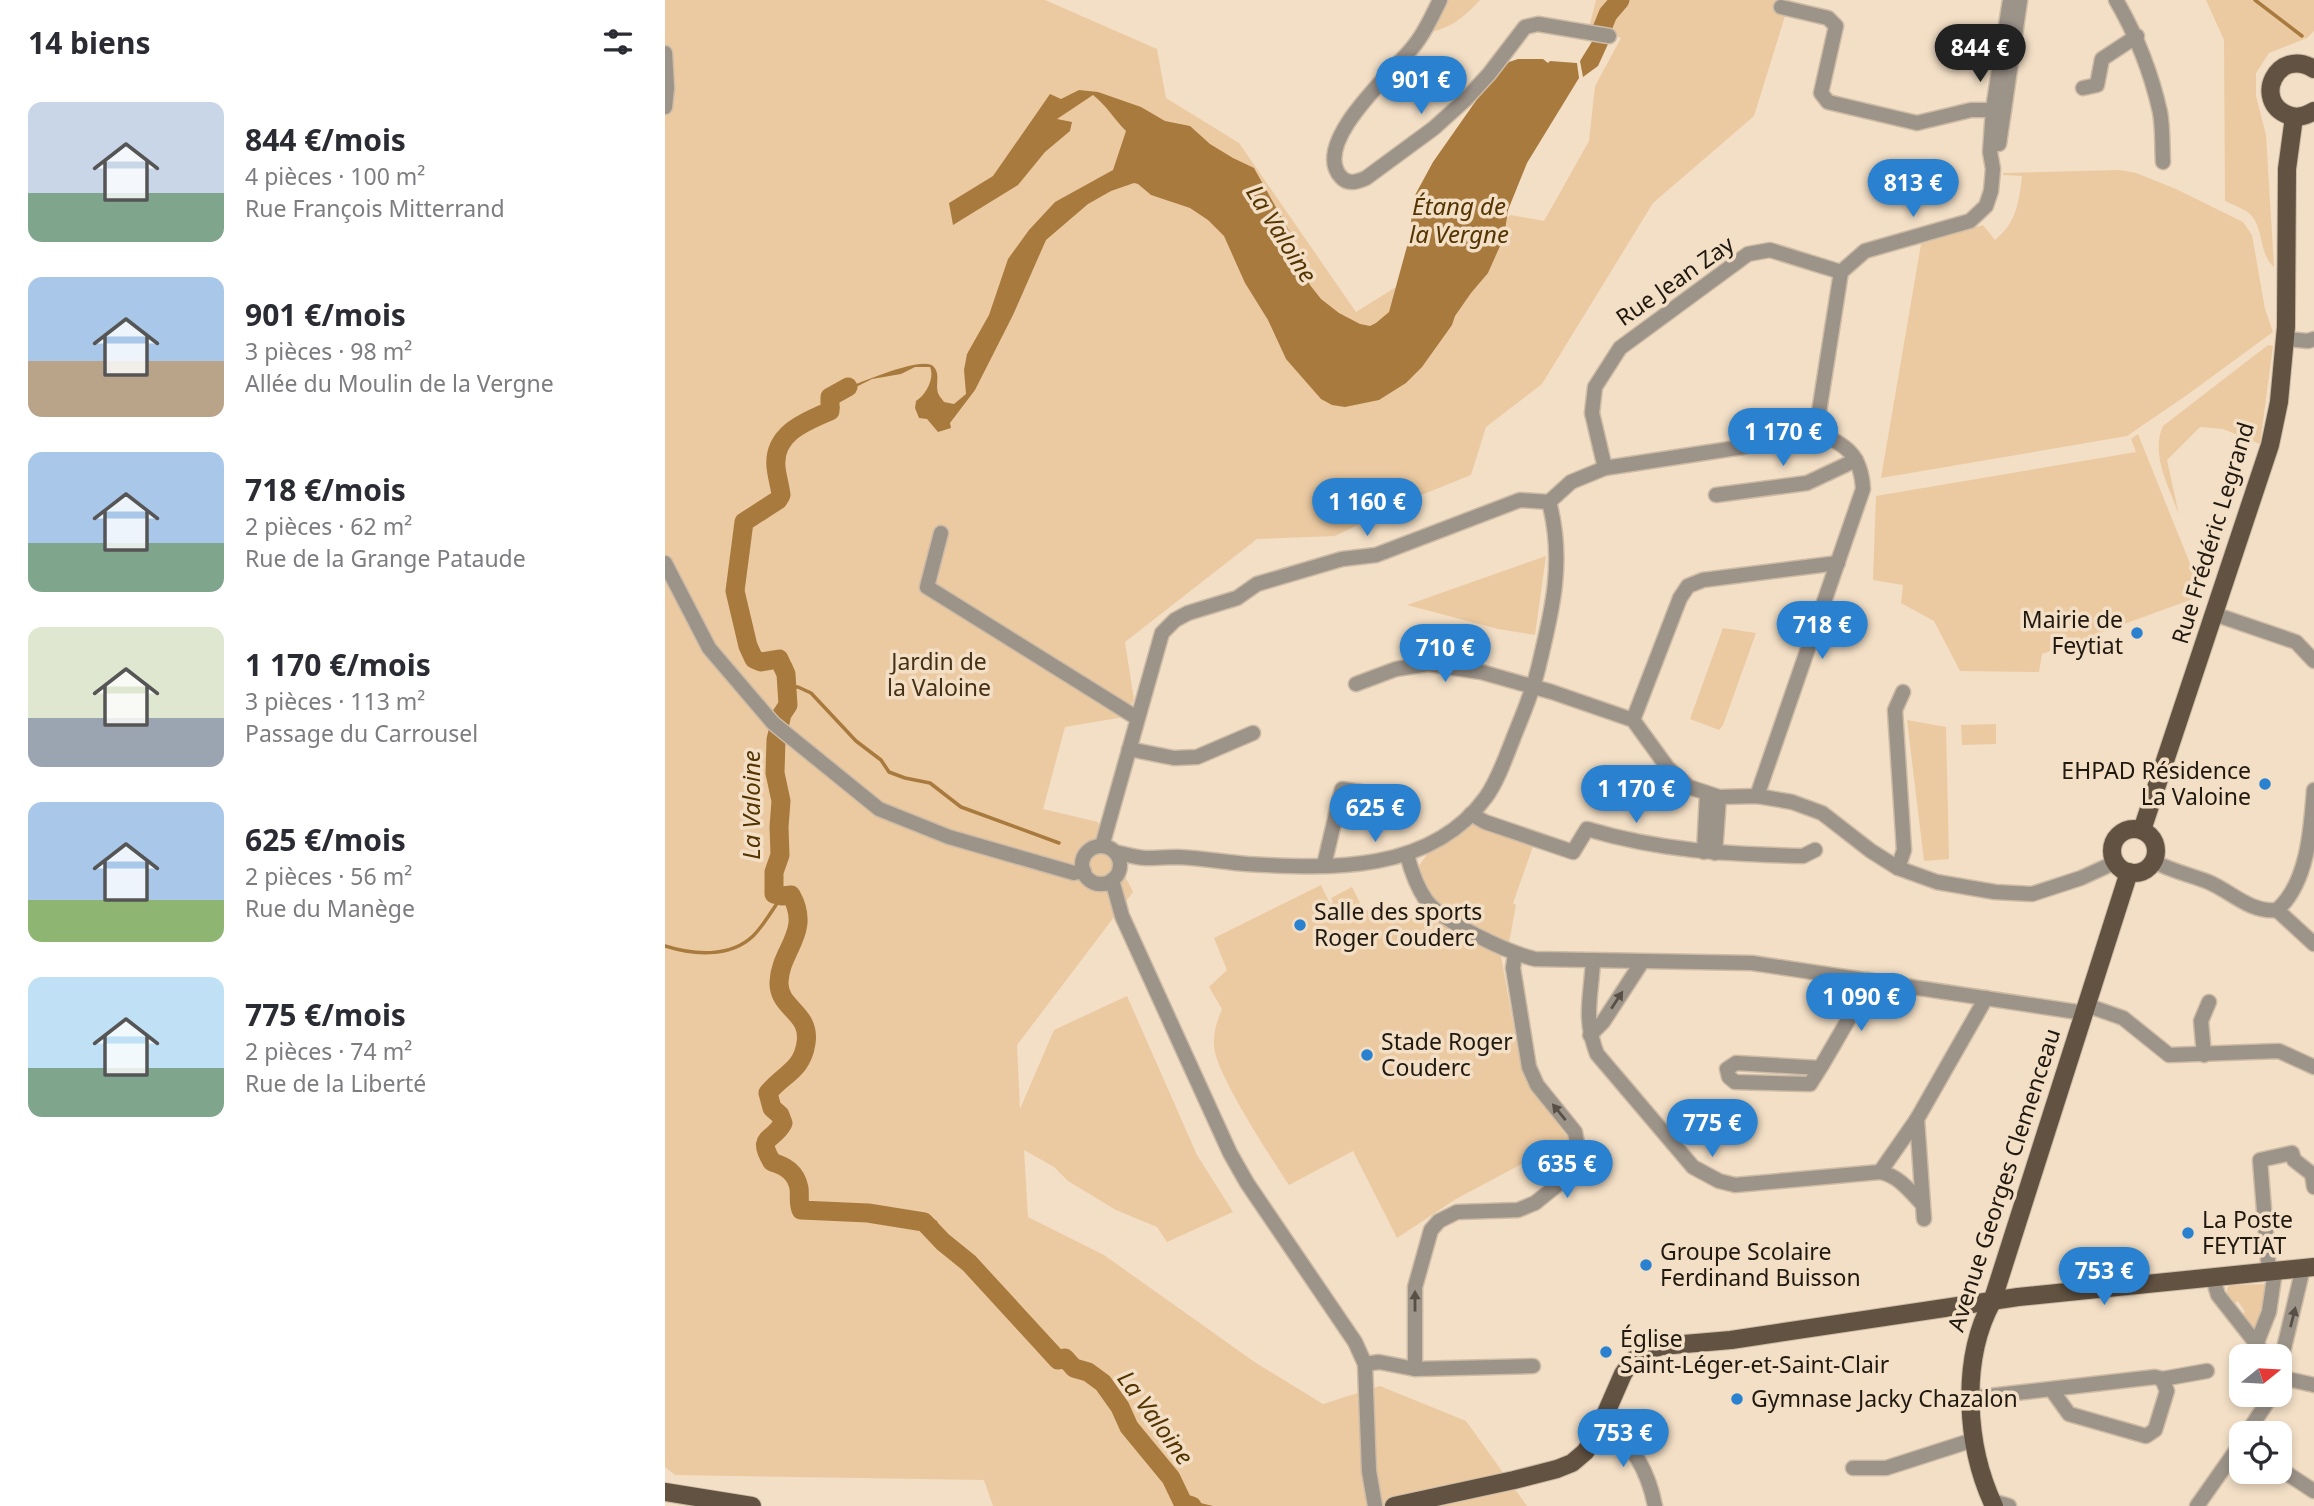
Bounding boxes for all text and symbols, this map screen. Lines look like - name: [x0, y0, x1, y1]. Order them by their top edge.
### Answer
- text: 14 biens: [28, 22, 151, 63]
- icon: filters: [599, 23, 637, 61]
- pin: 844 €: [1931, 24, 2029, 84]
- text: 844 €: [1951, 31, 2009, 63]
- pin: 901 €: [1372, 57, 1470, 116]
- text: 901 €: [1392, 63, 1450, 95]
- text: 844 €/mois: [245, 119, 406, 160]
- icon: home: [84, 130, 168, 214]
- text: 4 pièces · 100 m²: [245, 160, 425, 192]
- pin: 813 €: [1864, 160, 1962, 219]
- text: 813 €: [1884, 166, 1942, 198]
- water label: La Valoine: [1239, 178, 1325, 288]
- water label: Étang de la Vergne: [1409, 189, 1509, 250]
- text: Rue François Mitterrand: [245, 192, 505, 224]
- street label: Rue Jean Zay: [1609, 227, 1740, 333]
- text: 901 €/mois: [245, 294, 406, 335]
- icon: home: [84, 305, 168, 389]
- text: 3 pièces · 98 m²: [245, 335, 412, 367]
- text: Allée du Moulin de la Vergne: [245, 367, 554, 399]
- pin: 1 170 €: [1718, 408, 1848, 468]
- text: 1 170 €: [1744, 415, 1822, 447]
- street label: Rue Frédéric Legrand: [2163, 418, 2261, 648]
- text: 718 €/mois: [245, 469, 406, 510]
- pin: 1 160 €: [1302, 478, 1432, 538]
- icon: home: [84, 480, 168, 564]
- text: 1 160 €: [1328, 485, 1406, 517]
- text: 2 pièces · 62 m²: [245, 510, 412, 542]
- text: Rue de la Grange Pataude: [245, 542, 526, 574]
- pin: 718 €: [1773, 602, 1871, 661]
- place label: Mairie de Feytiat: [2022, 603, 2123, 661]
- text: 718 €: [1793, 608, 1851, 640]
- pin: 710 €: [1396, 624, 1494, 684]
- marker: Mairie de Feytiat: [2129, 625, 2145, 641]
- text: 710 €: [1416, 631, 1474, 663]
- text: 1 170 €/mois: [245, 644, 431, 685]
- park label: Jardin de la Valoine: [887, 645, 991, 703]
- icon: home: [84, 655, 168, 739]
- text: 3 pièces · 113 m²: [245, 685, 425, 717]
- text: Passage du Carrousel: [245, 717, 478, 749]
- water label: La Valoine: [734, 750, 767, 860]
- place label: EHPAD Résidence La Valoine: [2061, 754, 2251, 812]
- pin: 1 170 €: [1571, 766, 1701, 825]
- text: 1 170 €: [1597, 772, 1675, 804]
- marker: EHPAD Résidence La Valoine: [2257, 776, 2273, 792]
- pin: 625 €: [1326, 784, 1424, 844]
- text: 625 €: [1346, 791, 1404, 823]
- text: 625 €/mois: [245, 819, 406, 860]
- icon: home: [84, 830, 168, 914]
- text: 2 pièces · 56 m²: [245, 860, 412, 892]
- text: Rue du Manège: [245, 892, 415, 924]
- place label: Salle des sports Roger Couderc: [1314, 895, 1482, 953]
- marker: Salle des sports Roger Couderc: [1292, 917, 1308, 933]
- pin: 1 090 €: [1796, 974, 1926, 1033]
- text: 1 090 €: [1822, 980, 1900, 1012]
- one-way arrow: [1611, 990, 1624, 1009]
- text: 775 €/mois: [245, 994, 406, 1035]
- icon: home: [84, 1005, 168, 1089]
- street label: Avenue Georges Clemenceau: [1939, 1024, 2067, 1335]
- place label: Stade Roger Couderc: [1381, 1025, 1513, 1083]
- text: 2 pièces · 74 m²: [245, 1035, 412, 1067]
- marker: Stade Roger Couderc: [1359, 1047, 1375, 1063]
- text: Rue de la Liberté: [245, 1067, 426, 1099]
- pin: 775 €: [1663, 1100, 1761, 1159]
- one-way arrow: [1552, 1103, 1567, 1120]
- text: 775 €: [1683, 1106, 1741, 1138]
- pin: 635 €: [1518, 1140, 1616, 1200]
- text: 635 €: [1538, 1147, 1596, 1179]
- place label: La Poste FEYTIAT: [2202, 1203, 2293, 1261]
- marker: La Poste FEYTIAT: [2180, 1225, 2196, 1241]
- place label: Groupe Scolaire Ferdinand Buisson: [1660, 1235, 1861, 1293]
- pin: 753 €: [2055, 1248, 2153, 1307]
- text: 753 €: [2075, 1254, 2133, 1286]
- marker: Groupe Scolaire Ferdinand Buisson: [1638, 1257, 1654, 1273]
- one-way arrow: [1409, 1290, 1421, 1312]
- one-way arrow: [2288, 1306, 2299, 1328]
- place label: Église Saint-Léger-et-Saint-Clair: [1620, 1322, 1890, 1380]
- marker: Église Saint-Léger-et-Saint-Clair: [1598, 1344, 1614, 1360]
- north arrow: [2229, 1344, 2293, 1407]
- map controls: [2229, 1344, 2292, 1484]
- water label: La Valoine: [1111, 1363, 1202, 1471]
- place label: Gymnase Jacky Chazalon: [1751, 1382, 2018, 1414]
- marker: Gymnase Jacky Chazalon: [1729, 1391, 1745, 1407]
- pin: 753 €: [1574, 1410, 1672, 1469]
- text: 753 €: [1594, 1416, 1652, 1448]
- button: locate: [2229, 1421, 2292, 1484]

